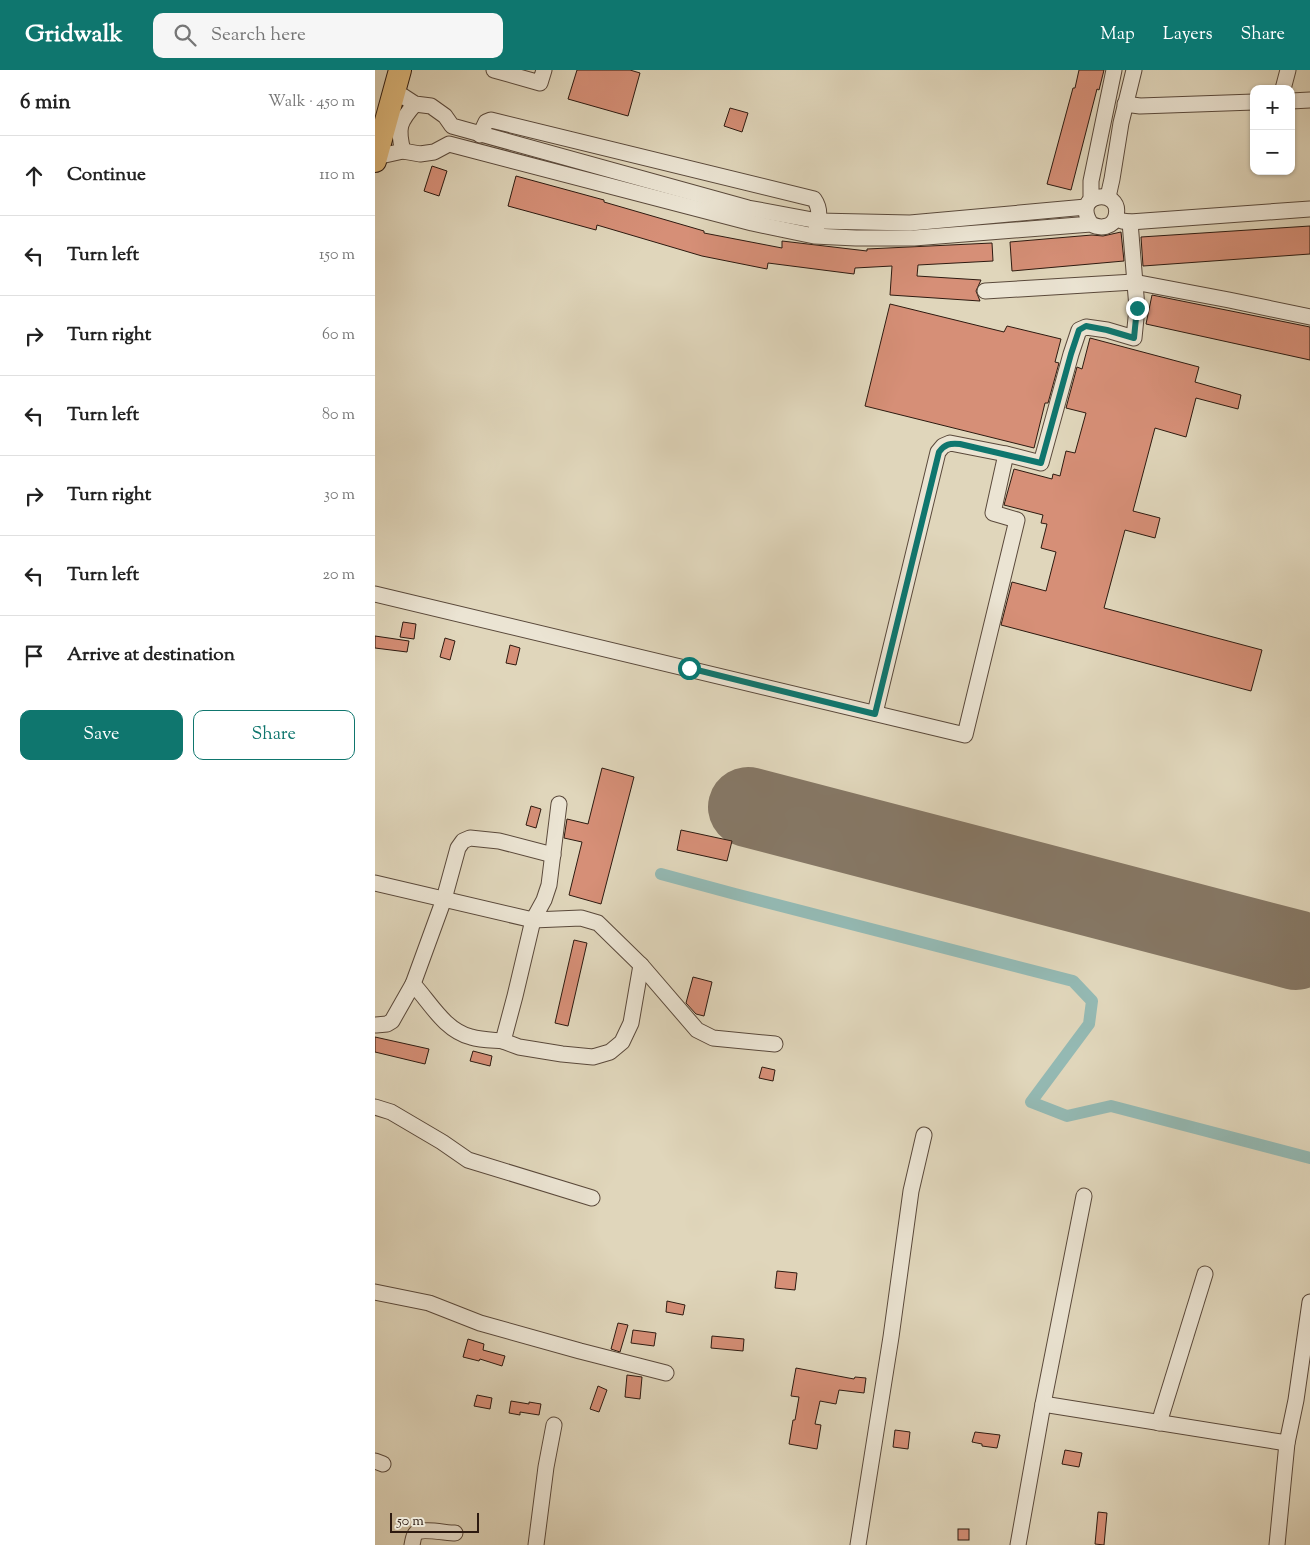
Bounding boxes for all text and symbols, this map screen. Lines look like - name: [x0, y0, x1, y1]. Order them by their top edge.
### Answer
- search box: [153, 13, 503, 58]
- text: Gridwalk: [25, 18, 123, 52]
- icon: search: [171, 21, 199, 49]
- text: Search here: [211, 22, 306, 49]
- text: Map: [1100, 22, 1135, 48]
- text: Layers: [1163, 22, 1213, 48]
- text: Share: [1241, 22, 1285, 48]
- map controls: [1250, 85, 1295, 175]
- button: +: [1250, 85, 1295, 130]
- text: 6 min: [20, 88, 71, 118]
- text: Walk · 450 m: [268, 91, 355, 114]
- button: −: [1250, 130, 1295, 175]
- icon: ahead: [20, 162, 48, 190]
- text: Continue: [67, 162, 146, 189]
- text: 110 m: [319, 164, 355, 187]
- icon: left: [20, 242, 48, 270]
- text: Turn left: [67, 242, 139, 269]
- text: 150 m: [319, 244, 355, 267]
- route end: [1126, 297, 1149, 320]
- icon: right: [20, 322, 48, 350]
- text: Turn right: [67, 322, 151, 349]
- text: 60 m: [322, 324, 355, 347]
- icon: left: [20, 402, 48, 430]
- text: Turn left: [67, 402, 139, 429]
- text: 80 m: [322, 404, 355, 427]
- icon: right: [20, 482, 48, 510]
- text: Turn right: [67, 482, 151, 509]
- text: 30 m: [324, 484, 355, 507]
- icon: left: [20, 562, 48, 590]
- text: Turn left: [67, 562, 139, 589]
- text: 20 m: [322, 564, 355, 587]
- icon: arrive: [20, 642, 48, 670]
- text: Arrive at destination: [67, 642, 235, 669]
- route start: [678, 657, 701, 680]
- button: Save: [20, 710, 183, 760]
- button: Share: [193, 710, 355, 760]
- scale bar: [390, 1510, 479, 1533]
- text: 50 m: [397, 1512, 424, 1532]

